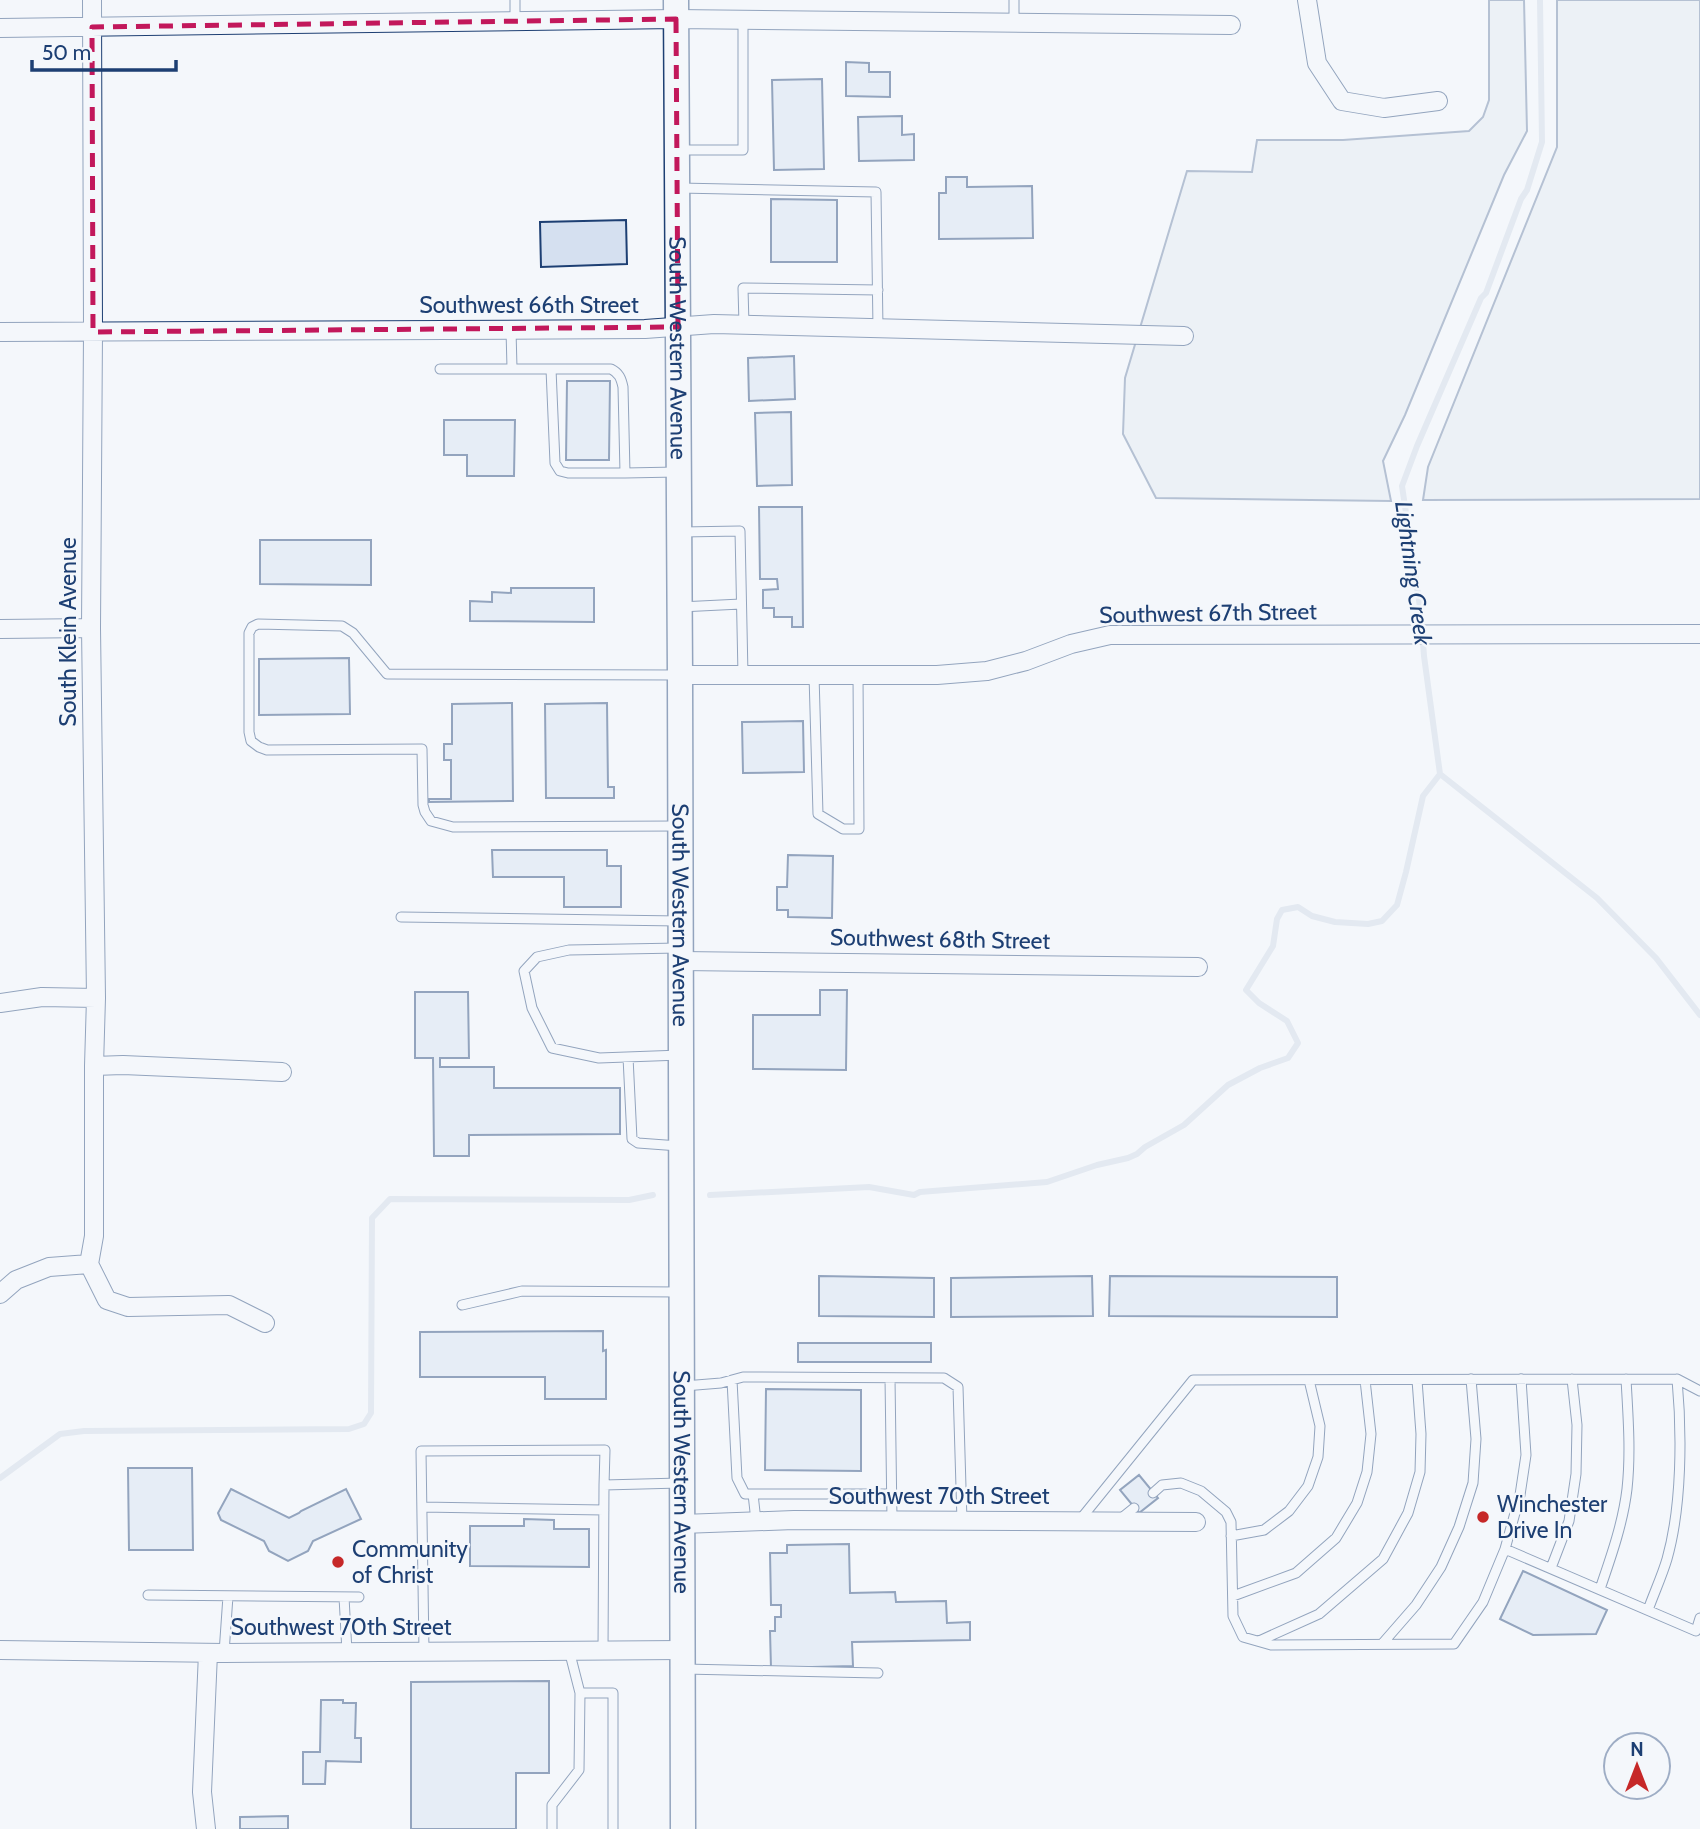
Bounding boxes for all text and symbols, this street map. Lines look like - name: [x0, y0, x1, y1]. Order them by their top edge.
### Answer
- scale bar: [32, 28, 175, 72]
- text: 50 m: [42, 40, 91, 65]
- street label: South Western Avenue: [663, 236, 693, 460]
- street label: Southwest 66th Street: [419, 291, 639, 319]
- water label: Lightning Creek: [1389, 499, 1438, 648]
- street label: South Klein Avenue: [54, 537, 82, 727]
- street label: Southwest 67th Street: [1099, 597, 1317, 629]
- street label: South Western Avenue: [666, 803, 695, 1027]
- street label: Southwest 68th Street: [830, 923, 1051, 955]
- street label: South Western Avenue: [668, 1370, 696, 1594]
- street label: Southwest 70th Street: [829, 1482, 1050, 1510]
- place label: Winchester Drive In: [1497, 1490, 1608, 1544]
- marker: Winchester Drive In: [1475, 1509, 1491, 1525]
- place label: Community of Christ: [352, 1535, 468, 1589]
- marker: Community of Christ: [330, 1554, 346, 1570]
- street label: Southwest 70th Street: [231, 1613, 452, 1641]
- north arrow: [1602, 1731, 1672, 1801]
- text: N: [1630, 1738, 1644, 1761]

